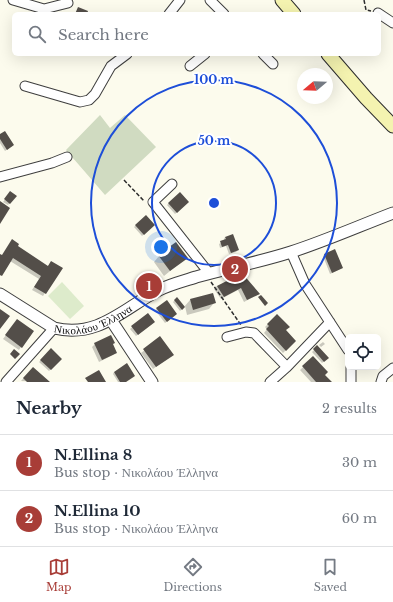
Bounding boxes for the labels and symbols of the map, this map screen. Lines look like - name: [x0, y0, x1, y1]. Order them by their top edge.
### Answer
- north arrow: [297, 68, 333, 104]
- text: 100 m: [194, 72, 235, 87]
- text: 50 m: [198, 133, 231, 148]
- centre of rings: [207, 196, 221, 210]
- your location: [151, 237, 171, 257]
- pin: 2: [222, 254, 248, 284]
- pin: 1: [136, 271, 162, 301]
- street label: Νικολάου Έλληνα: [53, 301, 135, 337]

